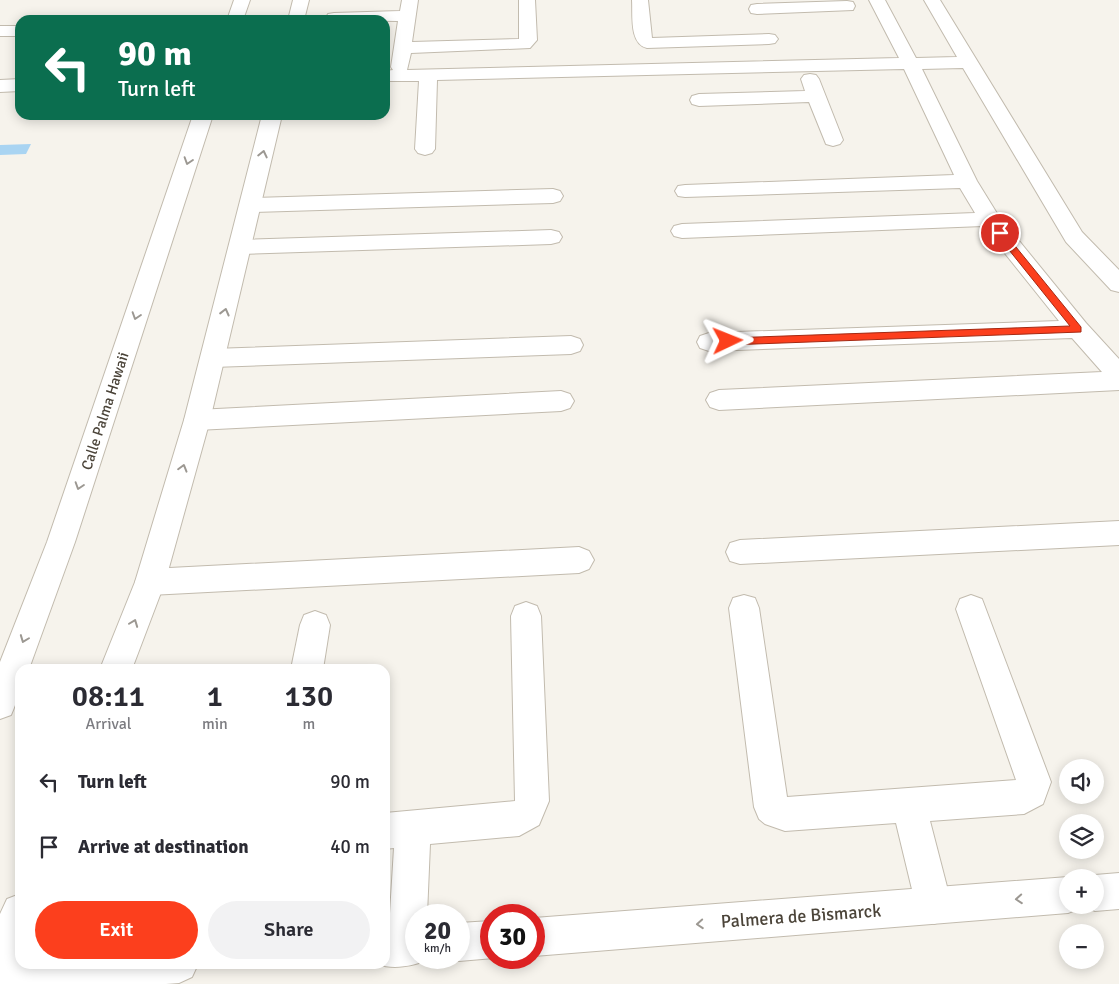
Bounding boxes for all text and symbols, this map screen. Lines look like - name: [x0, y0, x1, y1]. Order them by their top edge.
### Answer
- text: 90 m: [118, 32, 192, 75]
- icon: left: [35, 35, 100, 100]
- text: Turn left: [118, 75, 196, 102]
- one-way arrow: [257, 149, 268, 158]
- one-way arrow: [183, 157, 193, 165]
- pin: [979, 212, 1021, 254]
- icon: arrive: [986, 219, 1014, 247]
- one-way arrow: [219, 307, 230, 316]
- one-way arrow: [132, 311, 142, 319]
- position arrow: [701, 314, 753, 366]
- street label: Calle Palma Hawaii: [77, 350, 133, 472]
- one-way arrow: [178, 465, 188, 473]
- one-way arrow: [75, 482, 85, 490]
- one-way arrow: [128, 619, 138, 628]
- one-way arrow: [20, 634, 30, 643]
- text: 08:11: [72, 678, 145, 715]
- text: 1: [207, 678, 223, 715]
- text: 130: [285, 678, 333, 715]
- text: Arrival: [85, 714, 131, 734]
- text: min: [202, 714, 228, 734]
- text: m: [302, 714, 315, 734]
- map controls: [1059, 759, 1104, 969]
- button: sound: [1059, 759, 1104, 804]
- icon: left: [35, 768, 63, 796]
- text: Turn left: [78, 770, 147, 794]
- text: 90 m: [330, 770, 370, 794]
- button: layers: [1059, 814, 1104, 859]
- icon: arrive: [35, 833, 63, 861]
- text: Arrive at destination: [78, 835, 249, 859]
- text: 40 m: [330, 835, 370, 859]
- button: +: [1059, 869, 1104, 914]
- one-way arrow: [1015, 893, 1023, 904]
- street label: Palmera de Bismarck: [720, 899, 882, 933]
- button: Exit: [35, 901, 198, 959]
- button: Share: [208, 901, 370, 959]
- speed limit sign: 30: [480, 904, 545, 969]
- text: 20: [424, 915, 451, 946]
- one-way arrow: [696, 918, 704, 929]
- button: −: [1059, 924, 1104, 969]
- text: km/h: [424, 941, 451, 956]

